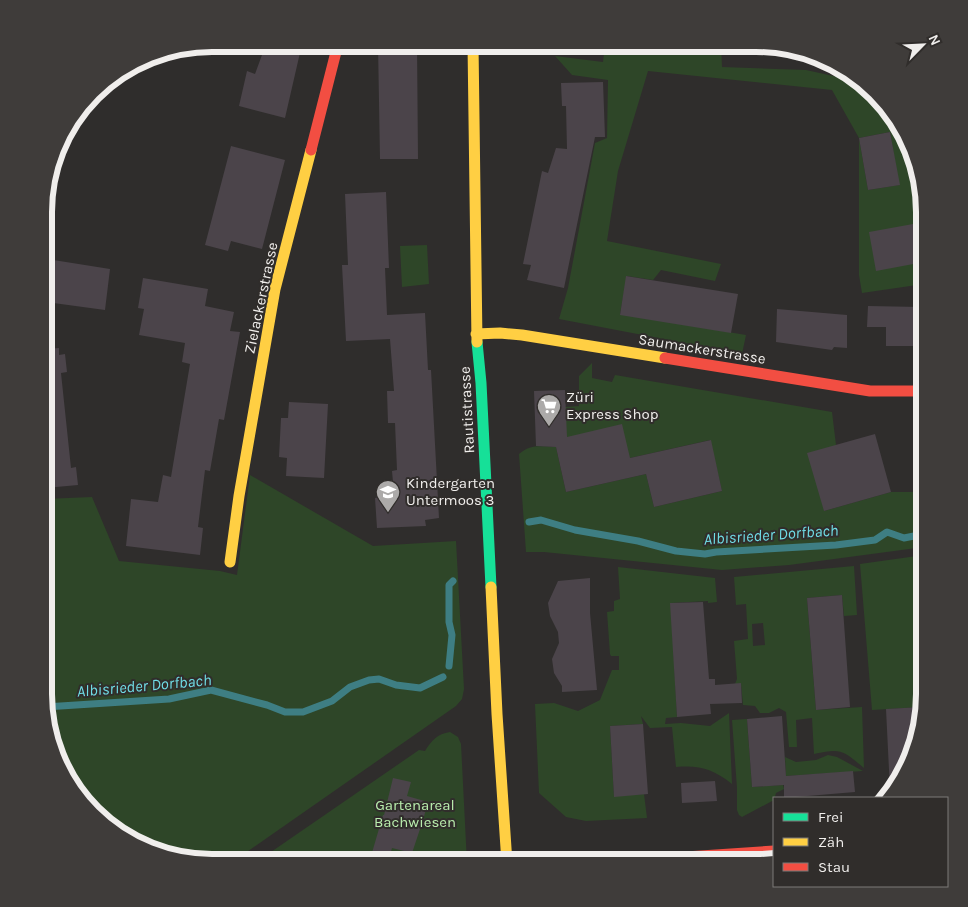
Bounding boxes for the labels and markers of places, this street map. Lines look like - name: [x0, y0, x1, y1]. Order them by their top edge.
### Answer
- place label: Züri Express Shop: [566, 388, 658, 423]
- supermarket icon: Züri Express Shop: [536, 393, 562, 427]
- place label: Kindergarten Untermoos 3: [406, 474, 495, 509]
- school or university icon: Kindergarten Untermoos 3: [375, 479, 401, 513]

